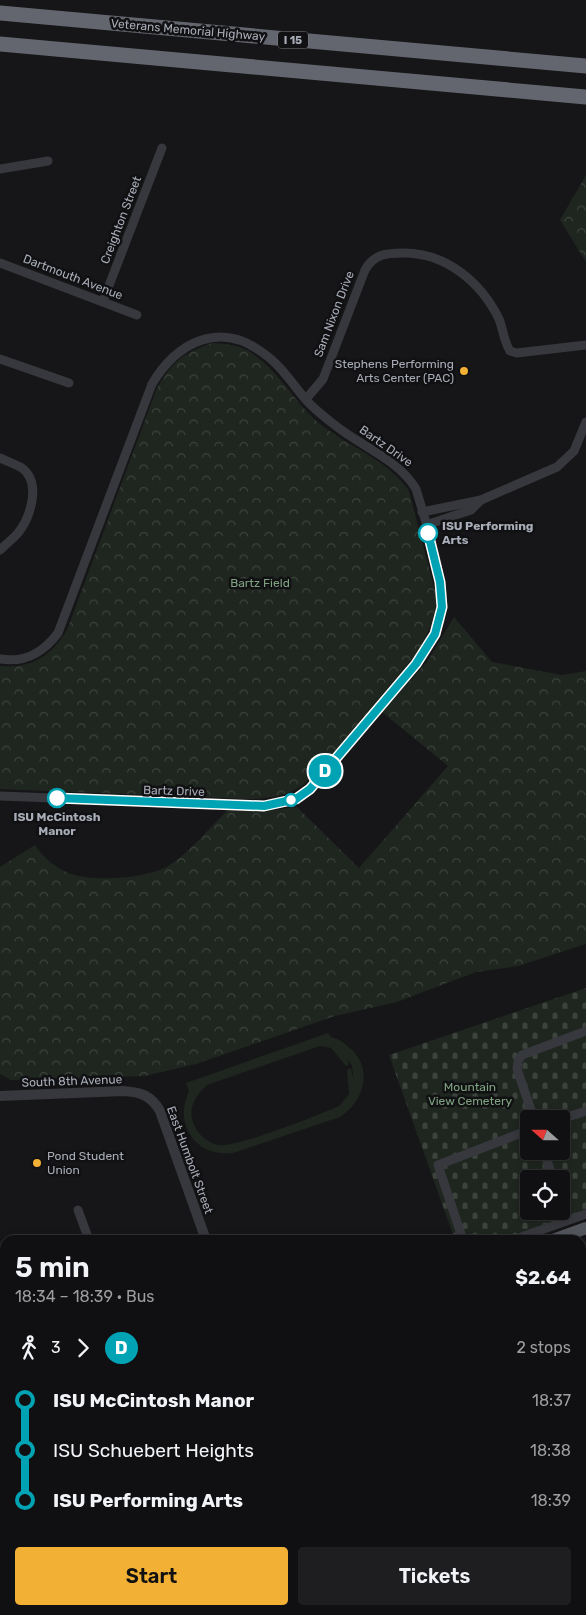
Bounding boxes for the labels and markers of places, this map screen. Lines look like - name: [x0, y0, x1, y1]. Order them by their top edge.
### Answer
- place label: Stephens Performing Arts Center (PAC): [335, 357, 454, 385]
- marker: Stephens Performing Arts Center (PAC): [458, 365, 470, 377]
- place label: ISU Performing Arts: [442, 519, 533, 547]
- marker: ISU Performing Arts: [418, 523, 438, 543]
- marker: ISU McCintosh Manor: [47, 788, 67, 808]
- unlabelled marker: [284, 793, 298, 807]
- place label: ISU McCintosh Manor: [14, 810, 101, 838]
- place label: Pond Student Union: [47, 1149, 124, 1177]
- marker: Pond Student Union: [31, 1157, 43, 1169]

